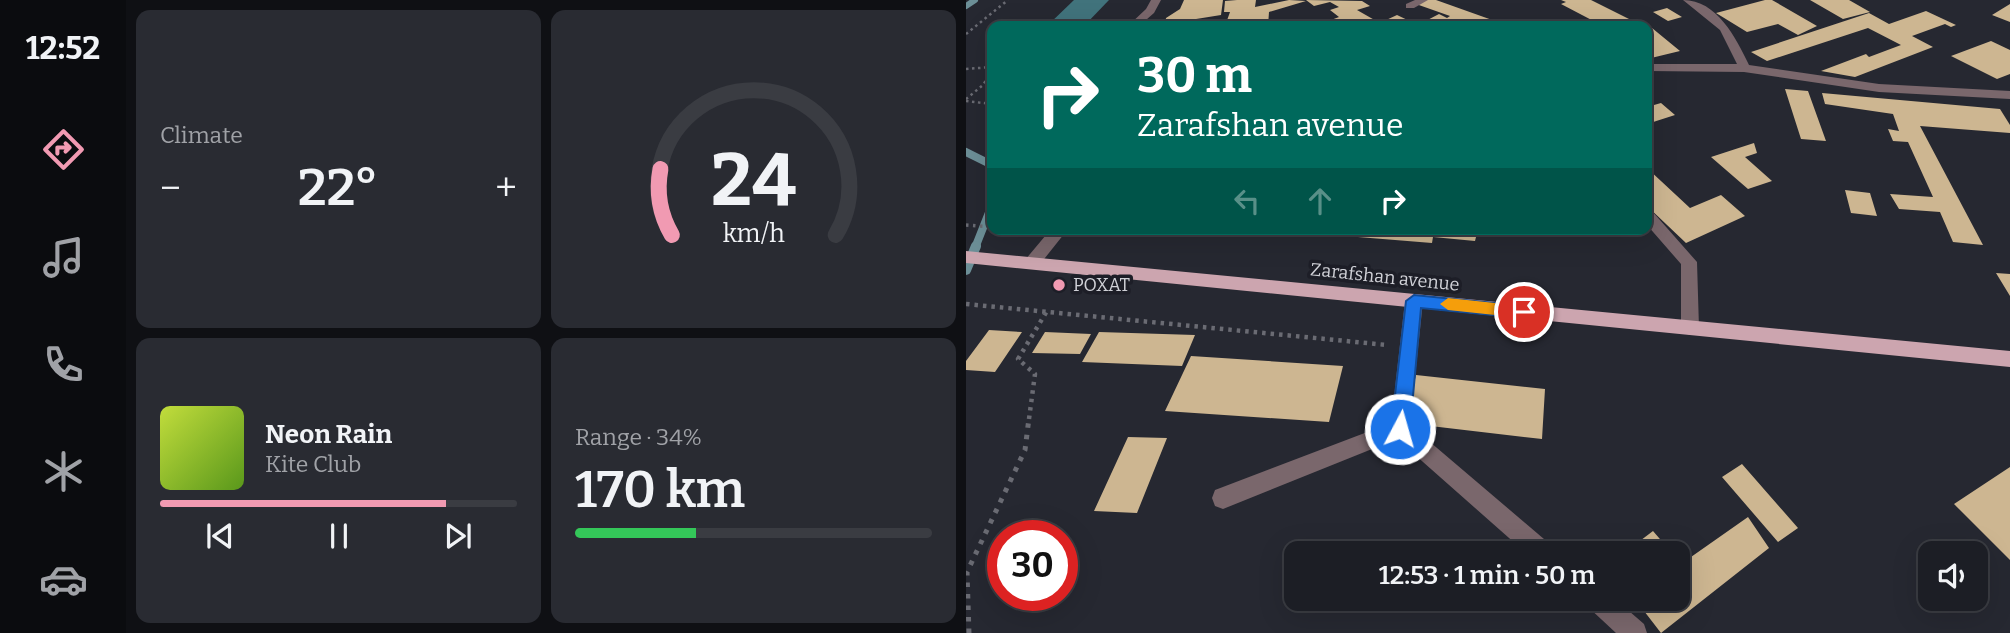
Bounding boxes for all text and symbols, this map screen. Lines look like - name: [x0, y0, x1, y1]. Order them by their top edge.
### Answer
- text: 12:52: [26, 29, 100, 67]
- text: 30 m: [1137, 46, 1252, 105]
- icon: right: [1022, 49, 1113, 140]
- text: Zarafshan avenue: [1137, 106, 1403, 144]
- text: Climate: [160, 121, 243, 149]
- icon: directions: [39, 125, 88, 174]
- text: 24: [711, 137, 796, 224]
- text: 22°: [298, 156, 379, 219]
- text: −: [160, 165, 181, 211]
- text: +: [495, 165, 517, 211]
- icon: left: [1228, 182, 1266, 220]
- icon: ahead: [1301, 182, 1339, 220]
- icon: right: [1374, 182, 1412, 220]
- text: km/h: [723, 219, 785, 249]
- icon: music: [39, 233, 88, 282]
- street label: Zarafshan avenue: [1309, 258, 1461, 296]
- place label: РОХАТ: [1073, 274, 1131, 296]
- marker: РОХАТ: [1051, 277, 1067, 293]
- pin: [1494, 282, 1554, 342]
- icon: arrive: [1505, 293, 1543, 331]
- icon: phone: [39, 340, 88, 389]
- position arrow: [1363, 392, 1437, 466]
- text: Neon Rain: [265, 419, 392, 450]
- text: Range · 34%: [575, 423, 702, 451]
- icon: climate: [39, 447, 88, 496]
- text: Kite Club: [265, 450, 361, 478]
- text: 170 km: [575, 458, 745, 521]
- icon: previous: [201, 517, 239, 555]
- icon: pause: [320, 517, 358, 555]
- icon: next: [439, 517, 477, 555]
- speed limit sign: 30: [987, 520, 1078, 611]
- map controls: [1918, 541, 1988, 611]
- button: sound: [1918, 541, 1988, 611]
- icon: car: [39, 555, 88, 604]
- text: 12:53 · 1 min · 50 m: [1379, 560, 1595, 591]

